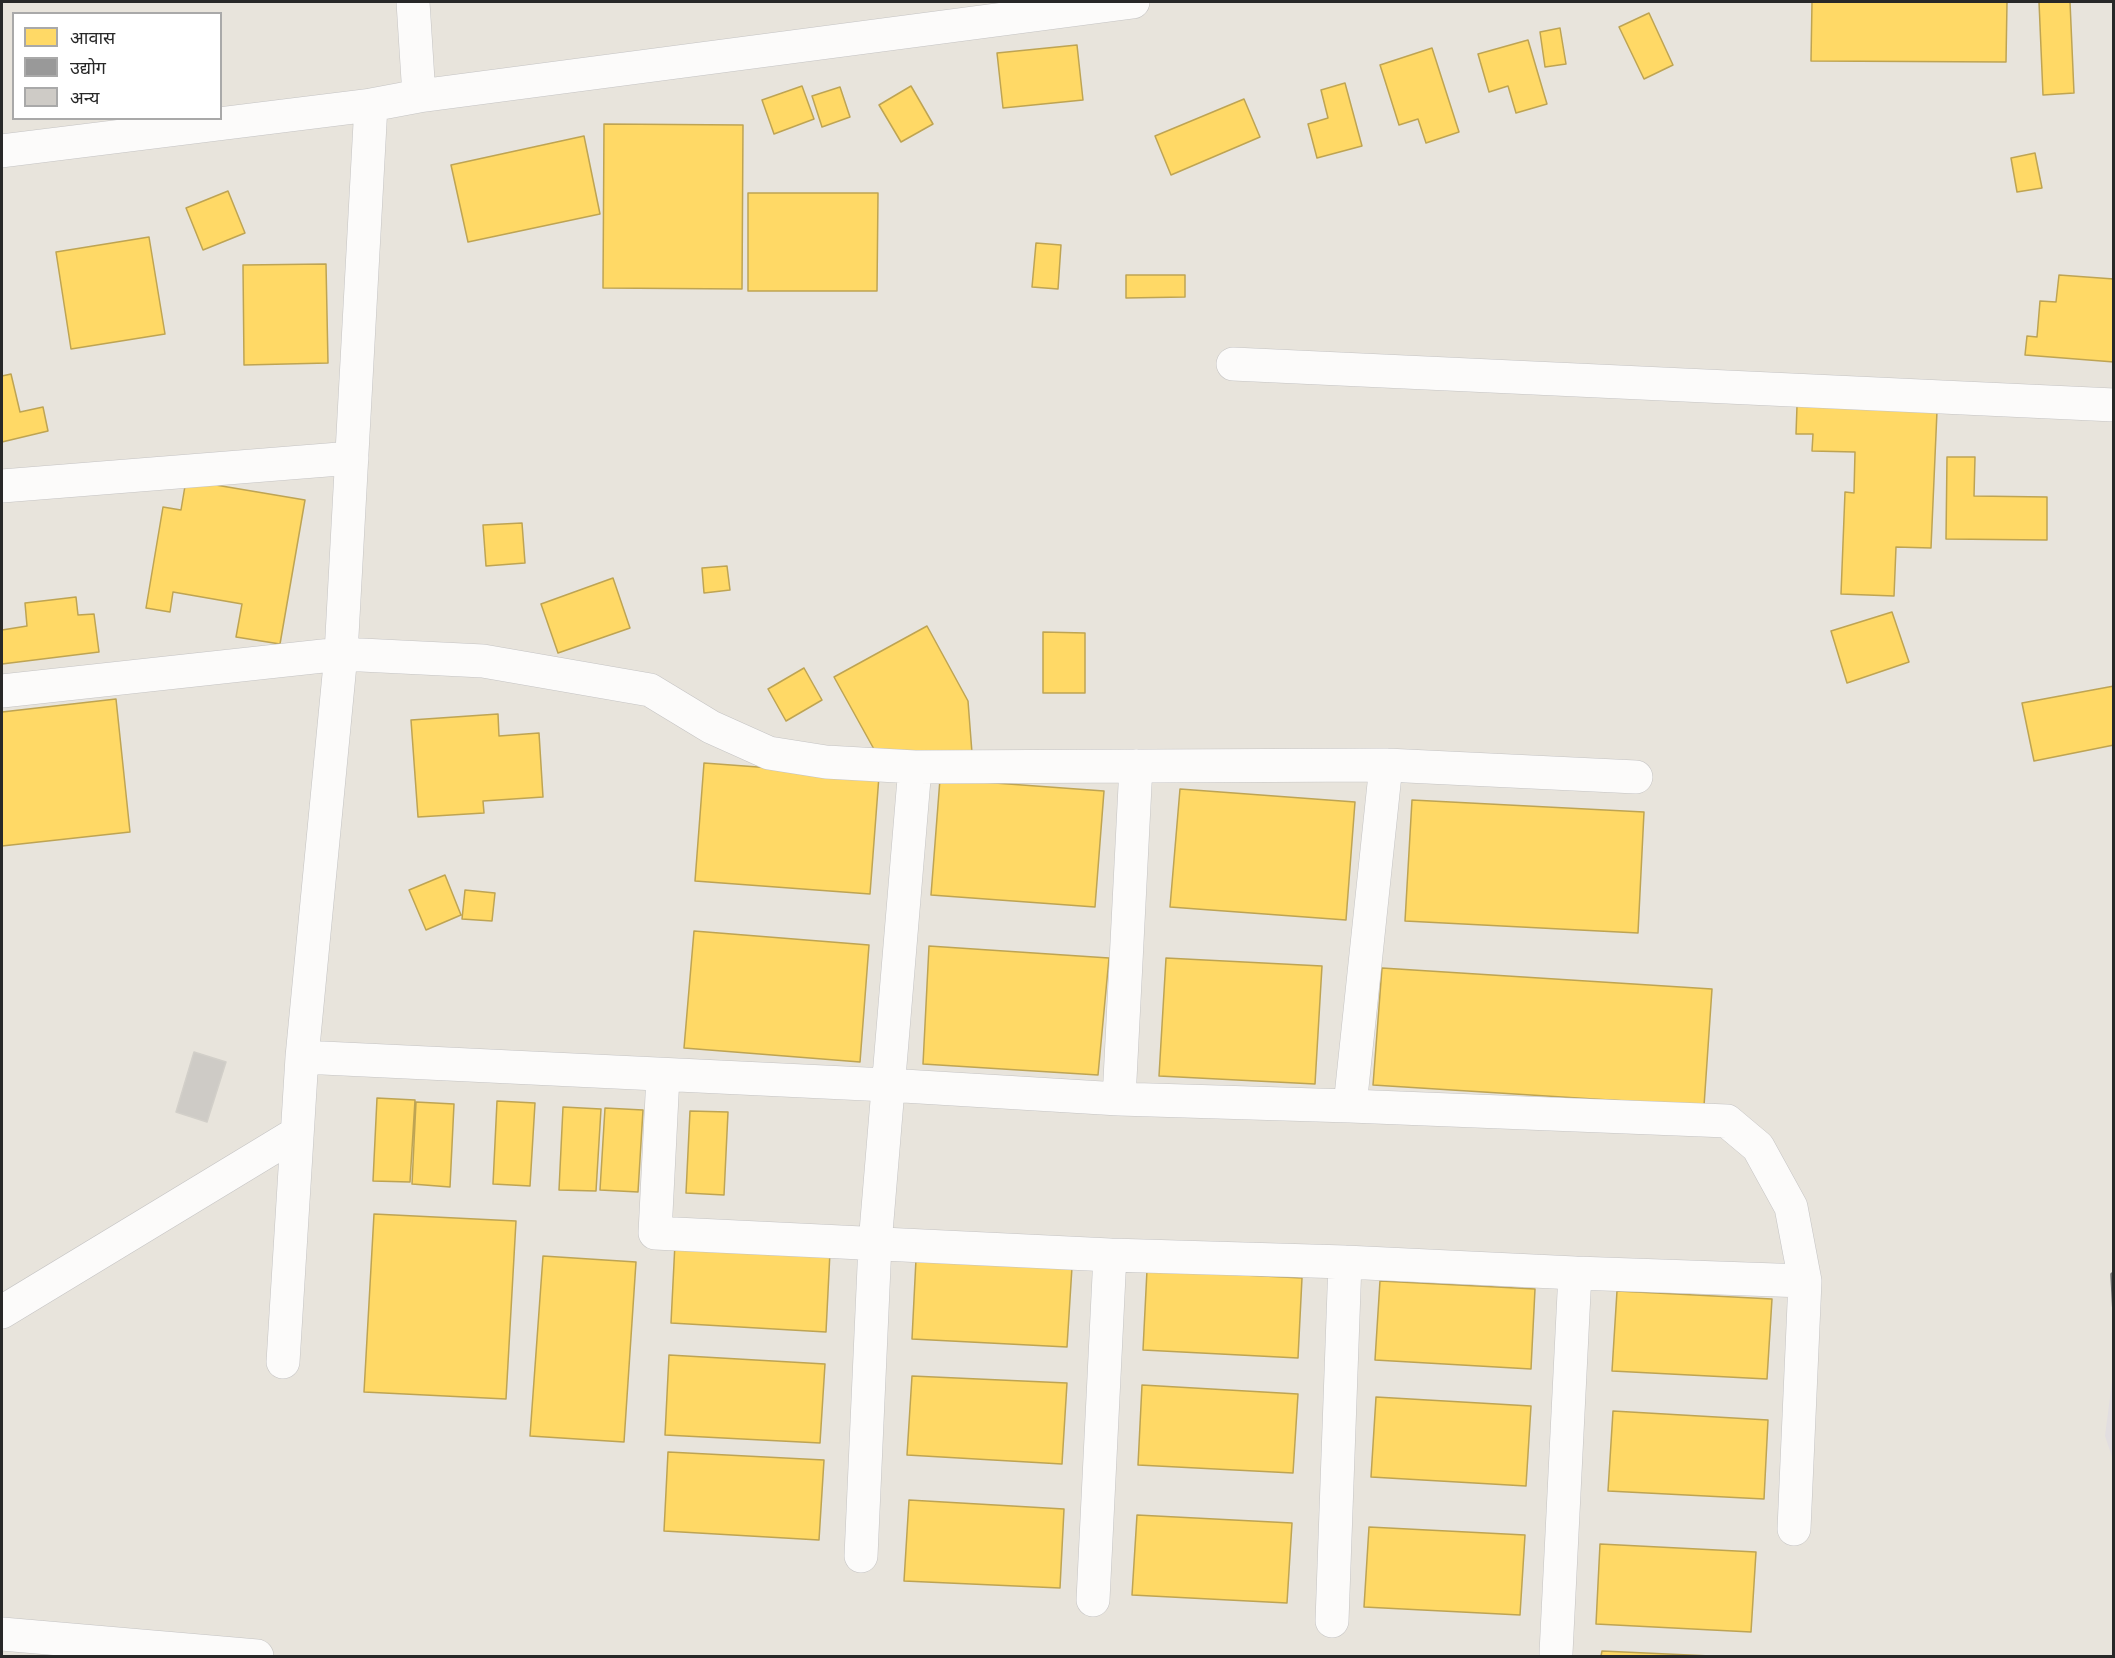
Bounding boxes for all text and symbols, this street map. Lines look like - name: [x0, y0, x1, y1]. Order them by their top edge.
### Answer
- legend: [12, 12, 222, 120]
- text: आवास: [70, 25, 115, 49]
- text: उद्योग: [70, 55, 106, 79]
- text: अन्य: [70, 85, 100, 109]

